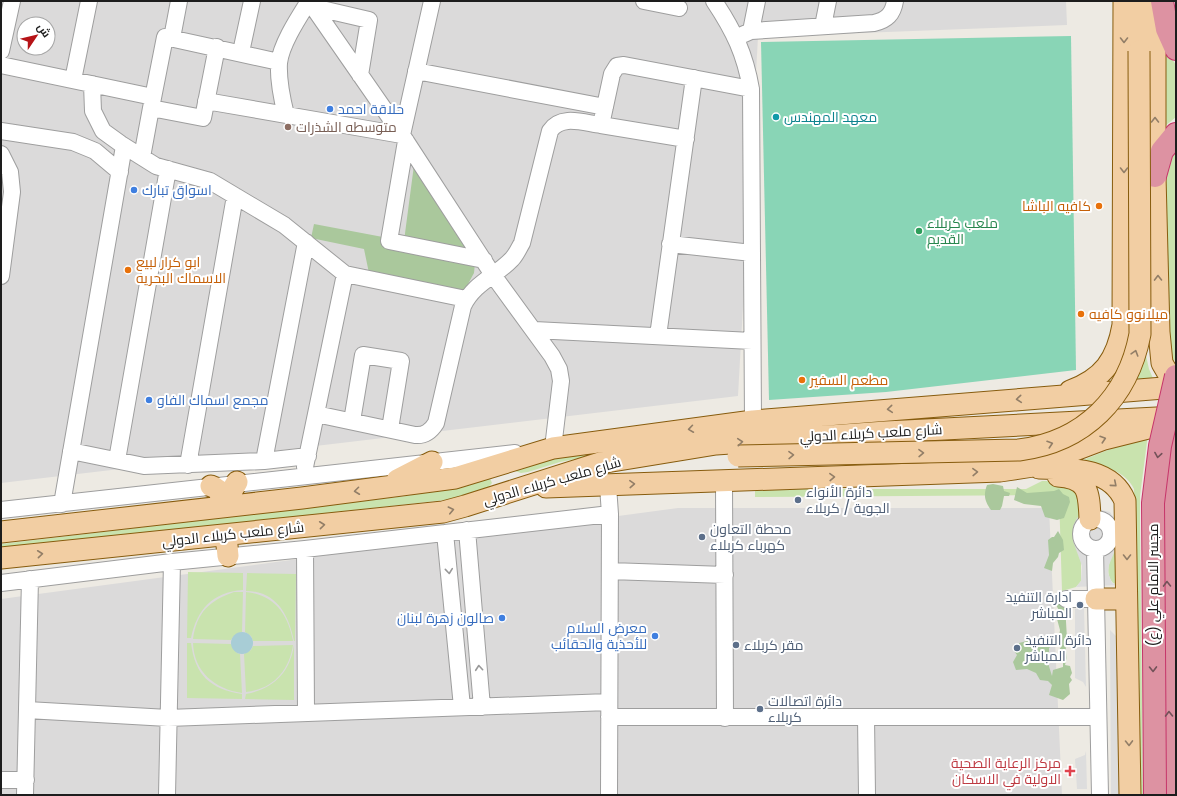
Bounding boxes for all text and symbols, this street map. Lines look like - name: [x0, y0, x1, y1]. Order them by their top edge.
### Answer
- north arrow: [16, 16, 56, 56]
- text: ش: [34, 20, 55, 41]
- one-way arrow: [1120, 37, 1128, 43]
- place label: حلاقة احمد: [338, 99, 404, 119]
- marker: حلاقة احمد: [325, 104, 335, 114]
- place label: معهد المهندس: [784, 107, 877, 127]
- marker: معهد المهندس: [771, 112, 781, 122]
- place label: متوسطه الشذرات: [296, 117, 397, 137]
- one-way arrow: [1151, 117, 1159, 123]
- marker: متوسطه الشذرات: [283, 122, 293, 132]
- one-way arrow: [1120, 167, 1128, 173]
- place label: اسواق تبارك: [142, 180, 212, 200]
- marker: اسواق تبارك: [129, 185, 139, 195]
- place label: كافيه الباشا: [1022, 196, 1091, 216]
- marker: كافيه الباشا: [1094, 201, 1104, 211]
- place label: ملعب كربلاء القديم: [927, 213, 998, 249]
- marker: ملعب كربلاء القديم: [914, 226, 924, 236]
- place label: ابو كرار لبيع الاسماك البحريه: [136, 252, 226, 288]
- marker: ابو كرار لبيع الاسماك البحريه: [123, 265, 133, 275]
- one-way arrow: [1153, 275, 1162, 281]
- place label: ميلانوو كافيه: [1089, 304, 1168, 324]
- marker: ميلانوو كافيه: [1076, 309, 1086, 319]
- one-way arrow: [1130, 349, 1139, 356]
- place label: مطعم السفير: [809, 370, 888, 390]
- marker: مطعم السفير: [797, 375, 807, 385]
- place label: مجمع اسماك الفاو: [157, 390, 268, 410]
- one-way arrow: [1016, 394, 1022, 403]
- marker: مجمع اسماك الفاو: [144, 395, 154, 405]
- one-way arrow: [887, 405, 893, 414]
- street label: شارع ملعب كربلاء الدولي: [799, 419, 943, 449]
- one-way arrow: [688, 425, 694, 434]
- one-way arrow: [1100, 436, 1107, 444]
- one-way arrow: [737, 437, 743, 446]
- one-way arrow: [1046, 440, 1053, 449]
- one-way arrow: [918, 449, 924, 457]
- one-way arrow: [788, 451, 794, 459]
- street label: شارع ملعب كربلاء الدولي: [481, 452, 624, 512]
- one-way arrow: [1154, 452, 1163, 458]
- one-way arrow: [972, 468, 978, 476]
- one-way arrow: [829, 473, 835, 481]
- one-way arrow: [629, 480, 635, 489]
- one-way arrow: [1109, 480, 1116, 487]
- place label: دائرة الأنواء الجوية / كربلاء: [806, 482, 890, 518]
- one-way arrow: [354, 486, 360, 495]
- marker: دائرة الأنواء الجوية / كربلاء: [793, 495, 803, 505]
- one-way arrow: [448, 506, 454, 514]
- street label: شارع ملعب كربلاء الدولي: [161, 517, 305, 553]
- place label: محطة التعاون كهرباء كربلاء: [710, 519, 791, 555]
- one-way arrow: [319, 521, 325, 530]
- street label: مجسر الامام علي (ع): [1143, 524, 1165, 646]
- marker: محطة التعاون كهرباء كربلاء: [697, 532, 707, 542]
- one-way arrow: [37, 550, 43, 559]
- one-way arrow: [1123, 554, 1131, 560]
- one-way arrow: [444, 568, 453, 574]
- one-way arrow: [1163, 581, 1171, 587]
- place label: ادارة التنفيذ المباشر: [1006, 587, 1072, 623]
- marker: ادارة التنفيذ المباشر: [1075, 600, 1085, 610]
- place label: صالون زهرة لبنان: [397, 608, 494, 628]
- marker: صالون زهرة لبنان: [497, 613, 507, 623]
- place label: معرض السلام للأحذية والحقائب: [551, 618, 647, 654]
- place label: دائرة التنفيذ المباشر: [1024, 630, 1092, 666]
- marker: معرض السلام للأحذية والحقائب: [650, 631, 660, 641]
- place label: مقر كربلاء: [744, 635, 804, 655]
- marker: مقر كربلاء: [731, 640, 741, 650]
- marker: دائرة التنفيذ المباشر: [1012, 643, 1022, 653]
- one-way arrow: [474, 665, 483, 671]
- one-way arrow: [1149, 666, 1157, 672]
- place label: دائرة اتصالات كربلاء: [768, 691, 842, 727]
- marker: دائرة اتصالات كربلاء: [755, 704, 765, 714]
- one-way arrow: [1165, 711, 1173, 717]
- one-way arrow: [1125, 740, 1133, 746]
- place label: مركز الرعاية الصحية الاولية في الاسكان: [951, 753, 1061, 791]
- marker: مركز الرعاية الصحية الاولية في الاسكان: [1064, 765, 1076, 777]

